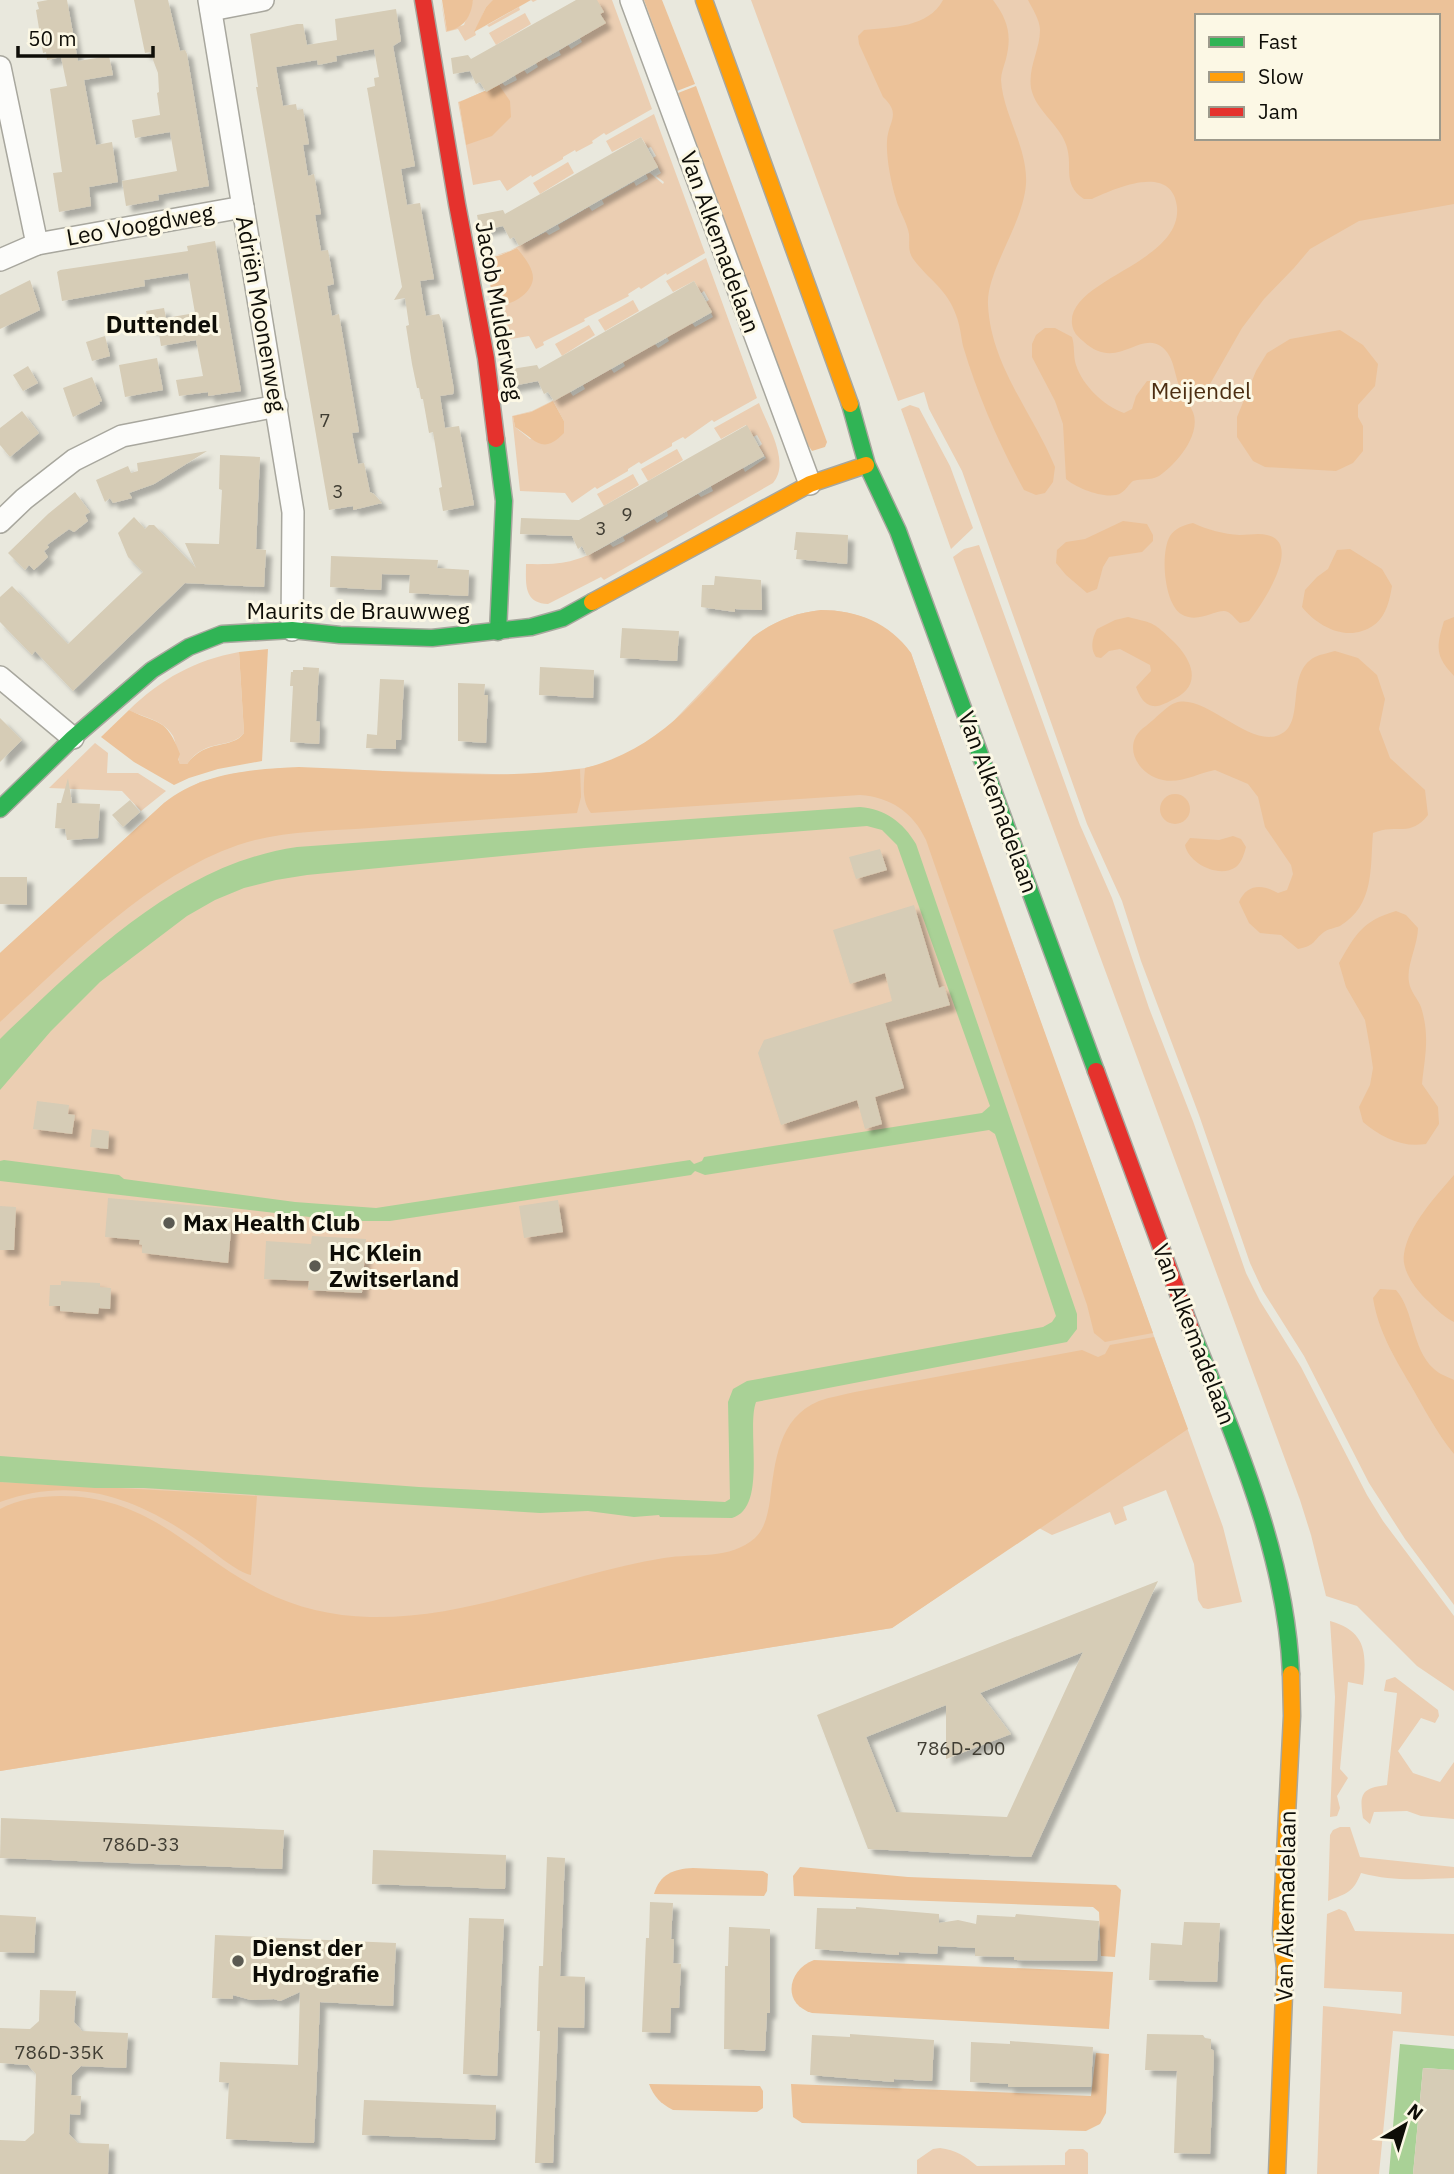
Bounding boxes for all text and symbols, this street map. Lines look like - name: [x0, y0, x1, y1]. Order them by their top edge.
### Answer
- scale bar: [18, 14, 152, 58]
- legend: [1195, 14, 1440, 140]
- text: 50 m: [28, 24, 77, 52]
- text: Fast: [1258, 27, 1298, 55]
- text: Slow: [1258, 62, 1304, 90]
- text: Jam: [1258, 97, 1298, 125]
- street label: Van Alkemadelaan: [674, 146, 768, 337]
- street label: Leo Voogdweg: [64, 196, 216, 252]
- street label: Adriën Moonenweg: [230, 213, 294, 414]
- street label: Jacob Mulderweg: [469, 219, 531, 403]
- district label: Duttendel: [106, 308, 218, 340]
- park label: Meijendel: [1151, 375, 1251, 405]
- house number: 7: [319, 408, 331, 432]
- house number: 3: [332, 479, 344, 503]
- house number: 9: [621, 502, 633, 526]
- house number: 3: [595, 516, 607, 540]
- street label: Maurits de Brauwweg: [246, 595, 470, 625]
- street label: Van Alkemadelaan: [952, 706, 1046, 897]
- place label: Max Health Club: [183, 1207, 360, 1237]
- marker: Max Health Club: [161, 1215, 177, 1231]
- place label: HC Klein Zwitserland: [329, 1237, 459, 1293]
- street label: Van Alkemadelaan: [1147, 1239, 1243, 1428]
- marker: HC Klein Zwitserland: [307, 1258, 323, 1274]
- house number: 786D-200: [916, 1736, 1006, 1760]
- street label: Van Alkemadelaan: [1268, 1810, 1302, 2002]
- house number: 786D-33: [102, 1832, 180, 1856]
- place label: Dienst der Hydrografie: [252, 1932, 380, 1988]
- marker: Dienst der Hydrografie: [230, 1953, 246, 1969]
- house number: 786D-35K: [14, 2040, 104, 2064]
- north arrow: [1370, 2090, 1440, 2160]
- text: N: [1403, 2098, 1428, 2125]

